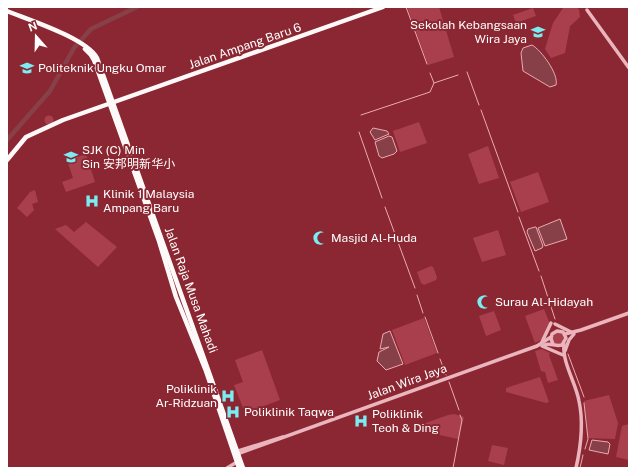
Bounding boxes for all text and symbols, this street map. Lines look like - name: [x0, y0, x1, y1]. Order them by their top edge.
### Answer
- north arrow: [16, 16, 56, 56]
- place label: Sekolah Kebangsaan Wira Jaya: [410, 18, 527, 46]
- text: N: [26, 19, 39, 34]
- street label: Jalan Ampang Baru 6: [187, 20, 303, 72]
- school or university icon: Sekolah Kebangsaan Wira Jaya: [530, 24, 546, 40]
- school or university icon: Politeknik Ungku Omar: [19, 60, 35, 76]
- place label: Politeknik Ungku Omar: [38, 61, 167, 75]
- place label: SJK (C) Min Sin 安邦明新华小: [82, 143, 175, 171]
- school or university icon: SJK (C) Min Sin 安邦明新华小: [63, 149, 79, 165]
- place label: Klinik 1 Malaysia Ampang Baru: [103, 187, 194, 215]
- hospital icon: Klinik 1 Malaysia Ampang Baru: [84, 193, 100, 209]
- street label: Jalan Raja Musa Mahadi: [162, 225, 220, 355]
- mosque icon: Masjid Al-Huda: [312, 230, 328, 246]
- place label: Masjid Al-Huda: [331, 231, 417, 245]
- mosque icon: Surau Al-Hidayah: [476, 294, 492, 310]
- place label: Surau Al-Hidayah: [495, 295, 593, 309]
- street label: Jalan Wira Jaya: [365, 361, 449, 403]
- place label: Poliklinik Ar-Ridzuan: [155, 382, 217, 410]
- hospital icon: Poliklinik Ar-Ridzuan: [220, 388, 236, 404]
- hospital icon: Poliklinik Taqwa: [225, 404, 241, 420]
- place label: Poliklinik Taqwa: [244, 405, 334, 419]
- place label: Poliklinik Teoh & Ding: [372, 407, 439, 435]
- hospital icon: Poliklinik Teoh & Ding: [353, 413, 369, 429]

